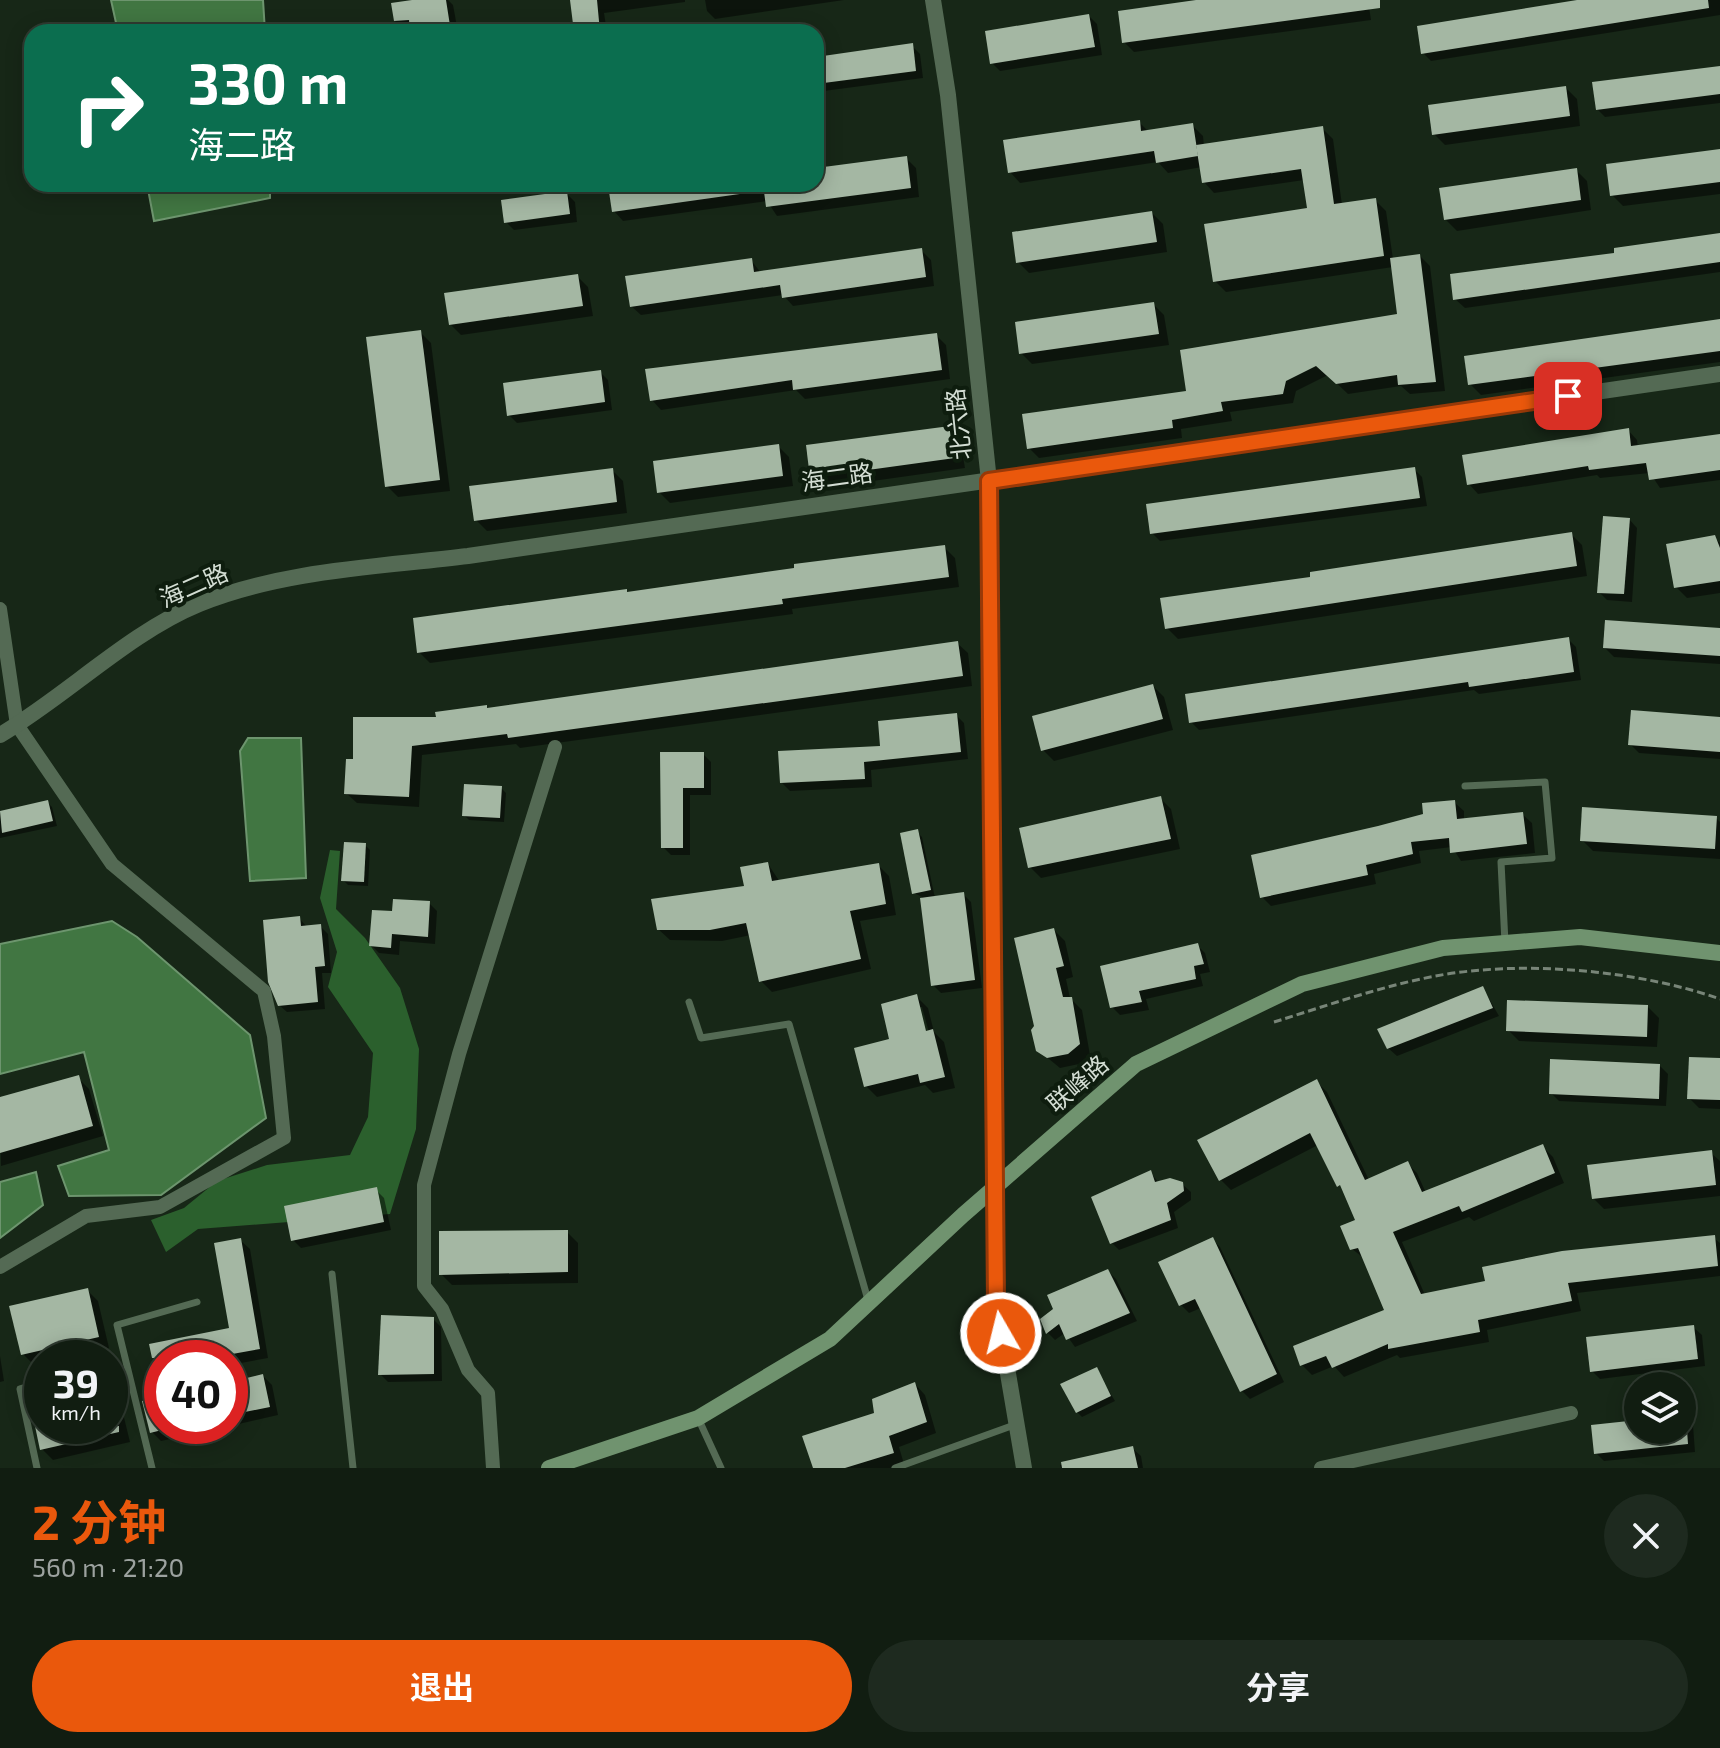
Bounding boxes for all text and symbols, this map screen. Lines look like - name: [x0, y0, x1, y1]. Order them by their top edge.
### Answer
- text: 330 m: [188, 48, 348, 115]
- icon: right: [56, 56, 160, 160]
- text: 海二路: [188, 122, 296, 165]
- pin: [1534, 362, 1602, 430]
- icon: arrive: [1546, 374, 1590, 418]
- street label: 北六路: [939, 387, 976, 461]
- street label: 海二路: [799, 457, 874, 496]
- street label: 海二路: [155, 557, 232, 613]
- street label: 联峰路: [1040, 1048, 1114, 1117]
- position arrow: [959, 1291, 1043, 1375]
- speed limit sign: 40: [144, 1340, 248, 1444]
- text: 39: [53, 1358, 99, 1406]
- map controls: [1624, 1372, 1696, 1444]
- button: layers: [1624, 1372, 1696, 1444]
- text: km/h: [51, 1400, 101, 1424]
- text: 2 分钟: [32, 1492, 166, 1550]
- button: close: [1604, 1494, 1688, 1578]
- text: 560 m · 21:20: [32, 1551, 184, 1582]
- button: 退出: [32, 1640, 852, 1732]
- button: 分享: [868, 1640, 1688, 1732]

